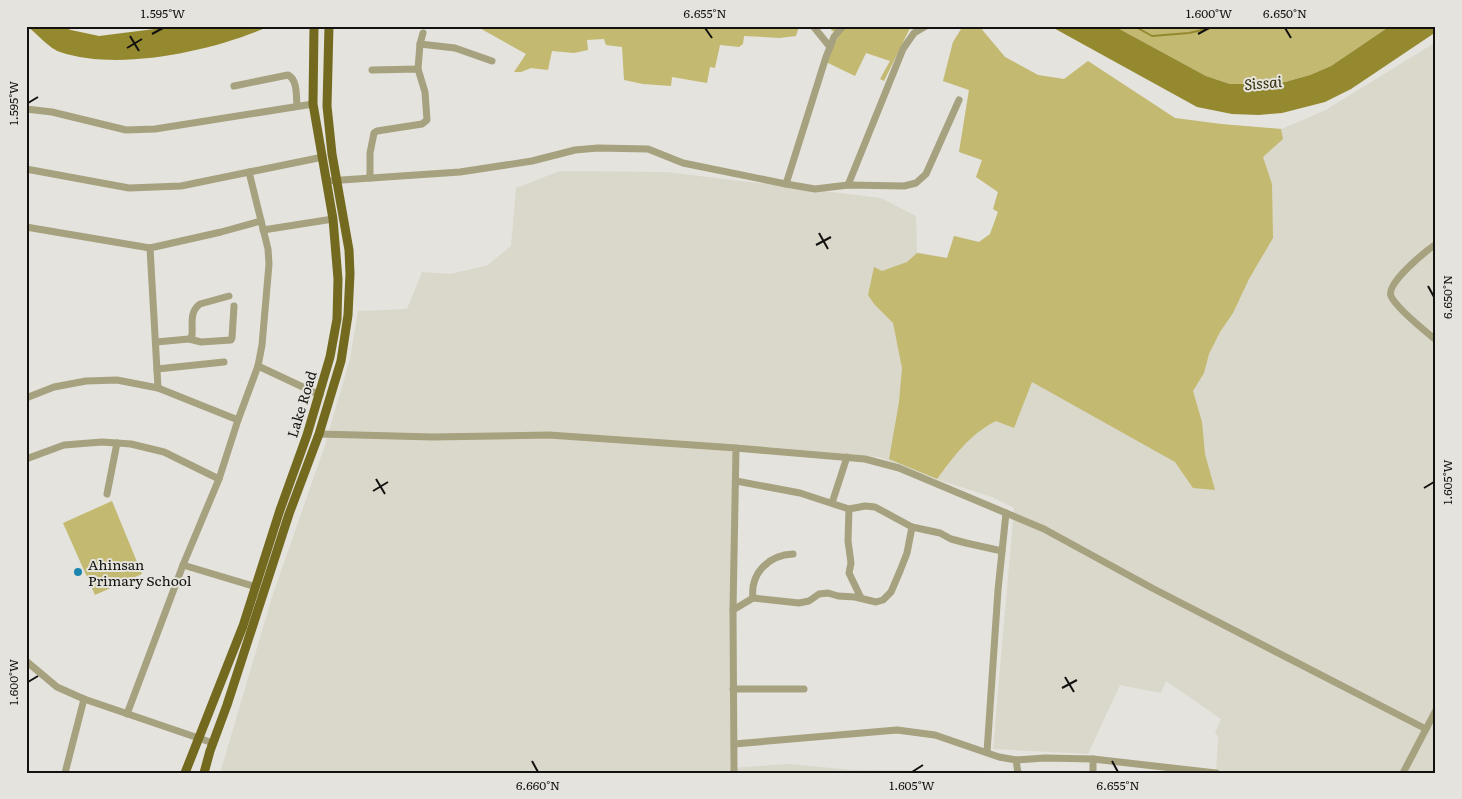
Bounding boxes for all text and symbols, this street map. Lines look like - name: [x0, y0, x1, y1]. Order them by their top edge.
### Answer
- text: 1.595°W: [141, 4, 185, 22]
- text: 6.655°N: [683, 4, 727, 22]
- text: 1.600°W: [1186, 4, 1232, 22]
- text: 6.650°N: [1263, 4, 1307, 22]
- water label: Sissai: [1243, 69, 1283, 95]
- text: 1.595°W: [4, 81, 22, 125]
- text: 6.650°N: [1438, 275, 1456, 319]
- street label: Lake Road: [281, 368, 321, 440]
- text: 1.605°W: [1438, 459, 1456, 505]
- place label: Ahinsan Primary School: [88, 554, 192, 590]
- marker: Ahinsan Primary School: [72, 566, 84, 578]
- text: 1.600°W: [4, 659, 22, 705]
- text: 6.660°N: [516, 776, 560, 794]
- text: 1.605°W: [889, 776, 935, 794]
- text: 6.655°N: [1096, 776, 1140, 794]

